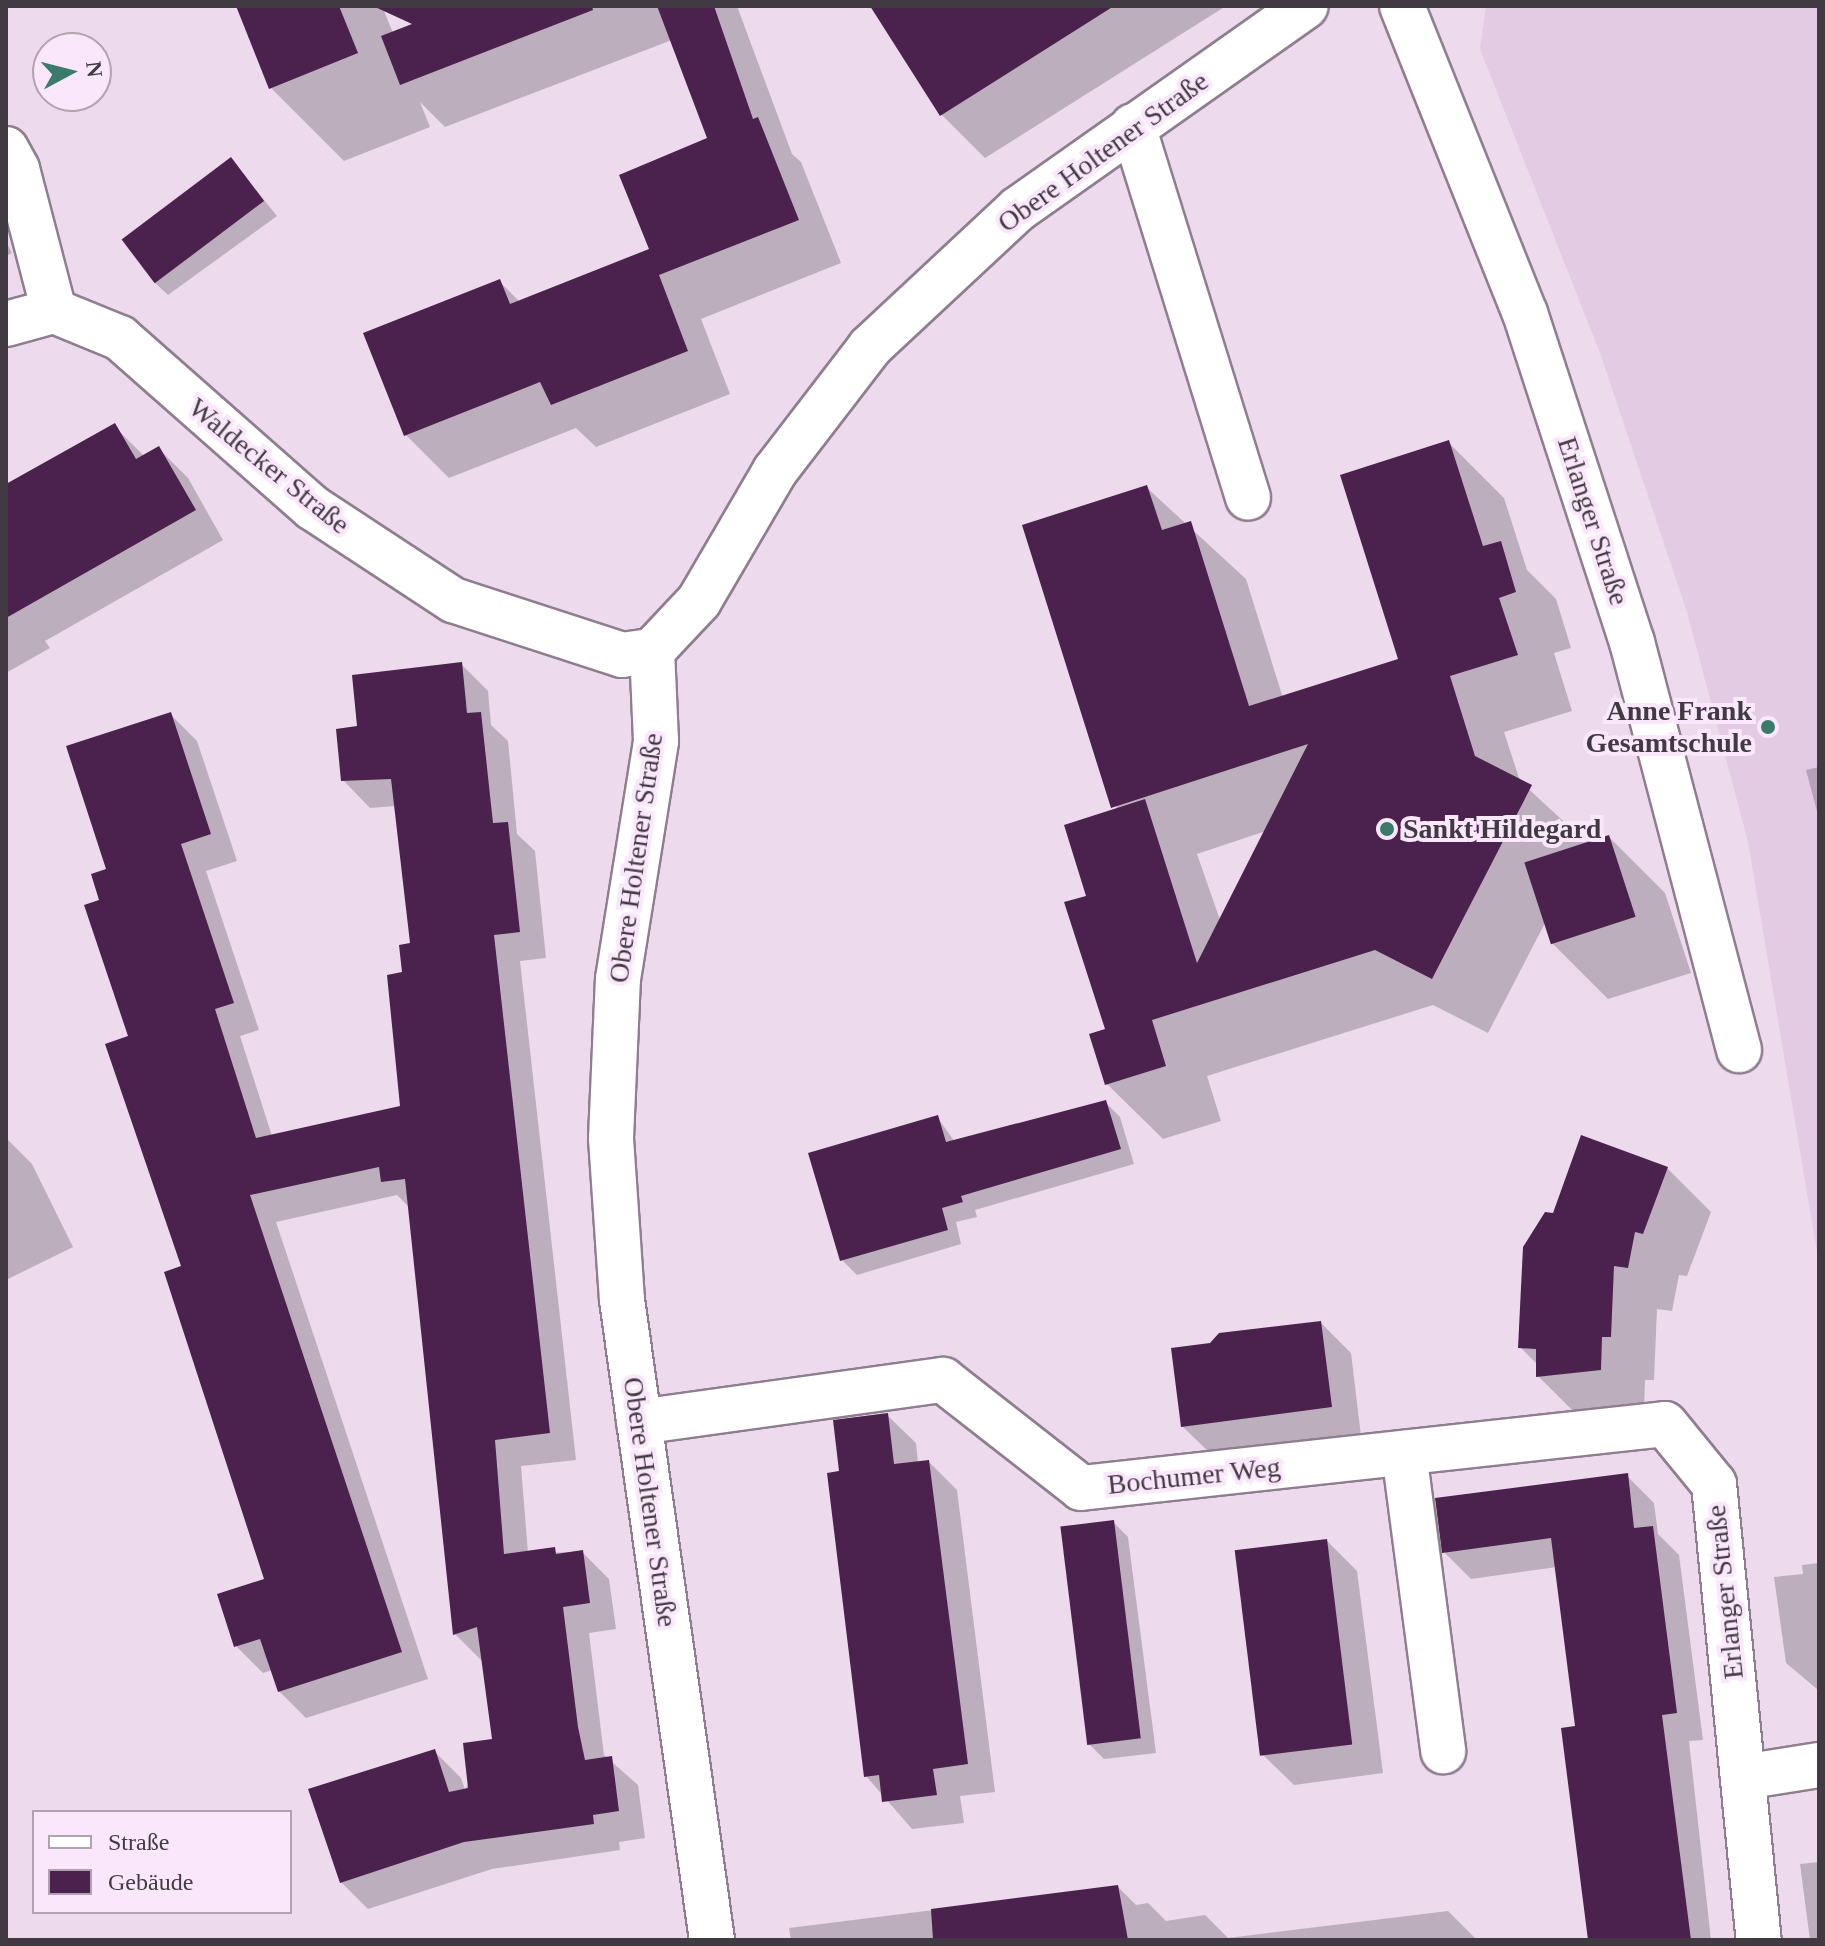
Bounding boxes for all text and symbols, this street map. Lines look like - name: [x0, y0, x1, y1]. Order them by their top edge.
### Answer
- north arrow: [32, 32, 112, 112]
- text: N: [81, 60, 108, 79]
- street label: Obere Holtener Straße: [991, 64, 1215, 240]
- street label: Waldecker Straße: [182, 391, 356, 541]
- street label: Erlanger Straße: [1550, 433, 1636, 609]
- place label: Anne Frank Gesamtschule: [1586, 694, 1752, 760]
- marker: Anne Frank Gesamtschule: [1759, 718, 1777, 736]
- street label: Obere Holtener Straße: [602, 731, 670, 985]
- place label: Sankt Hildegard: [1403, 812, 1601, 846]
- marker: Sankt Hildegard: [1378, 820, 1396, 838]
- street label: Obere Holtener Straße: [616, 1375, 684, 1629]
- street label: Bochumer Weg: [1106, 1450, 1282, 1502]
- street label: Erlanger Straße: [1699, 1503, 1751, 1681]
- legend: [32, 1810, 292, 1914]
- text: Straße: [108, 1829, 169, 1855]
- text: Gebäude: [108, 1869, 193, 1895]

